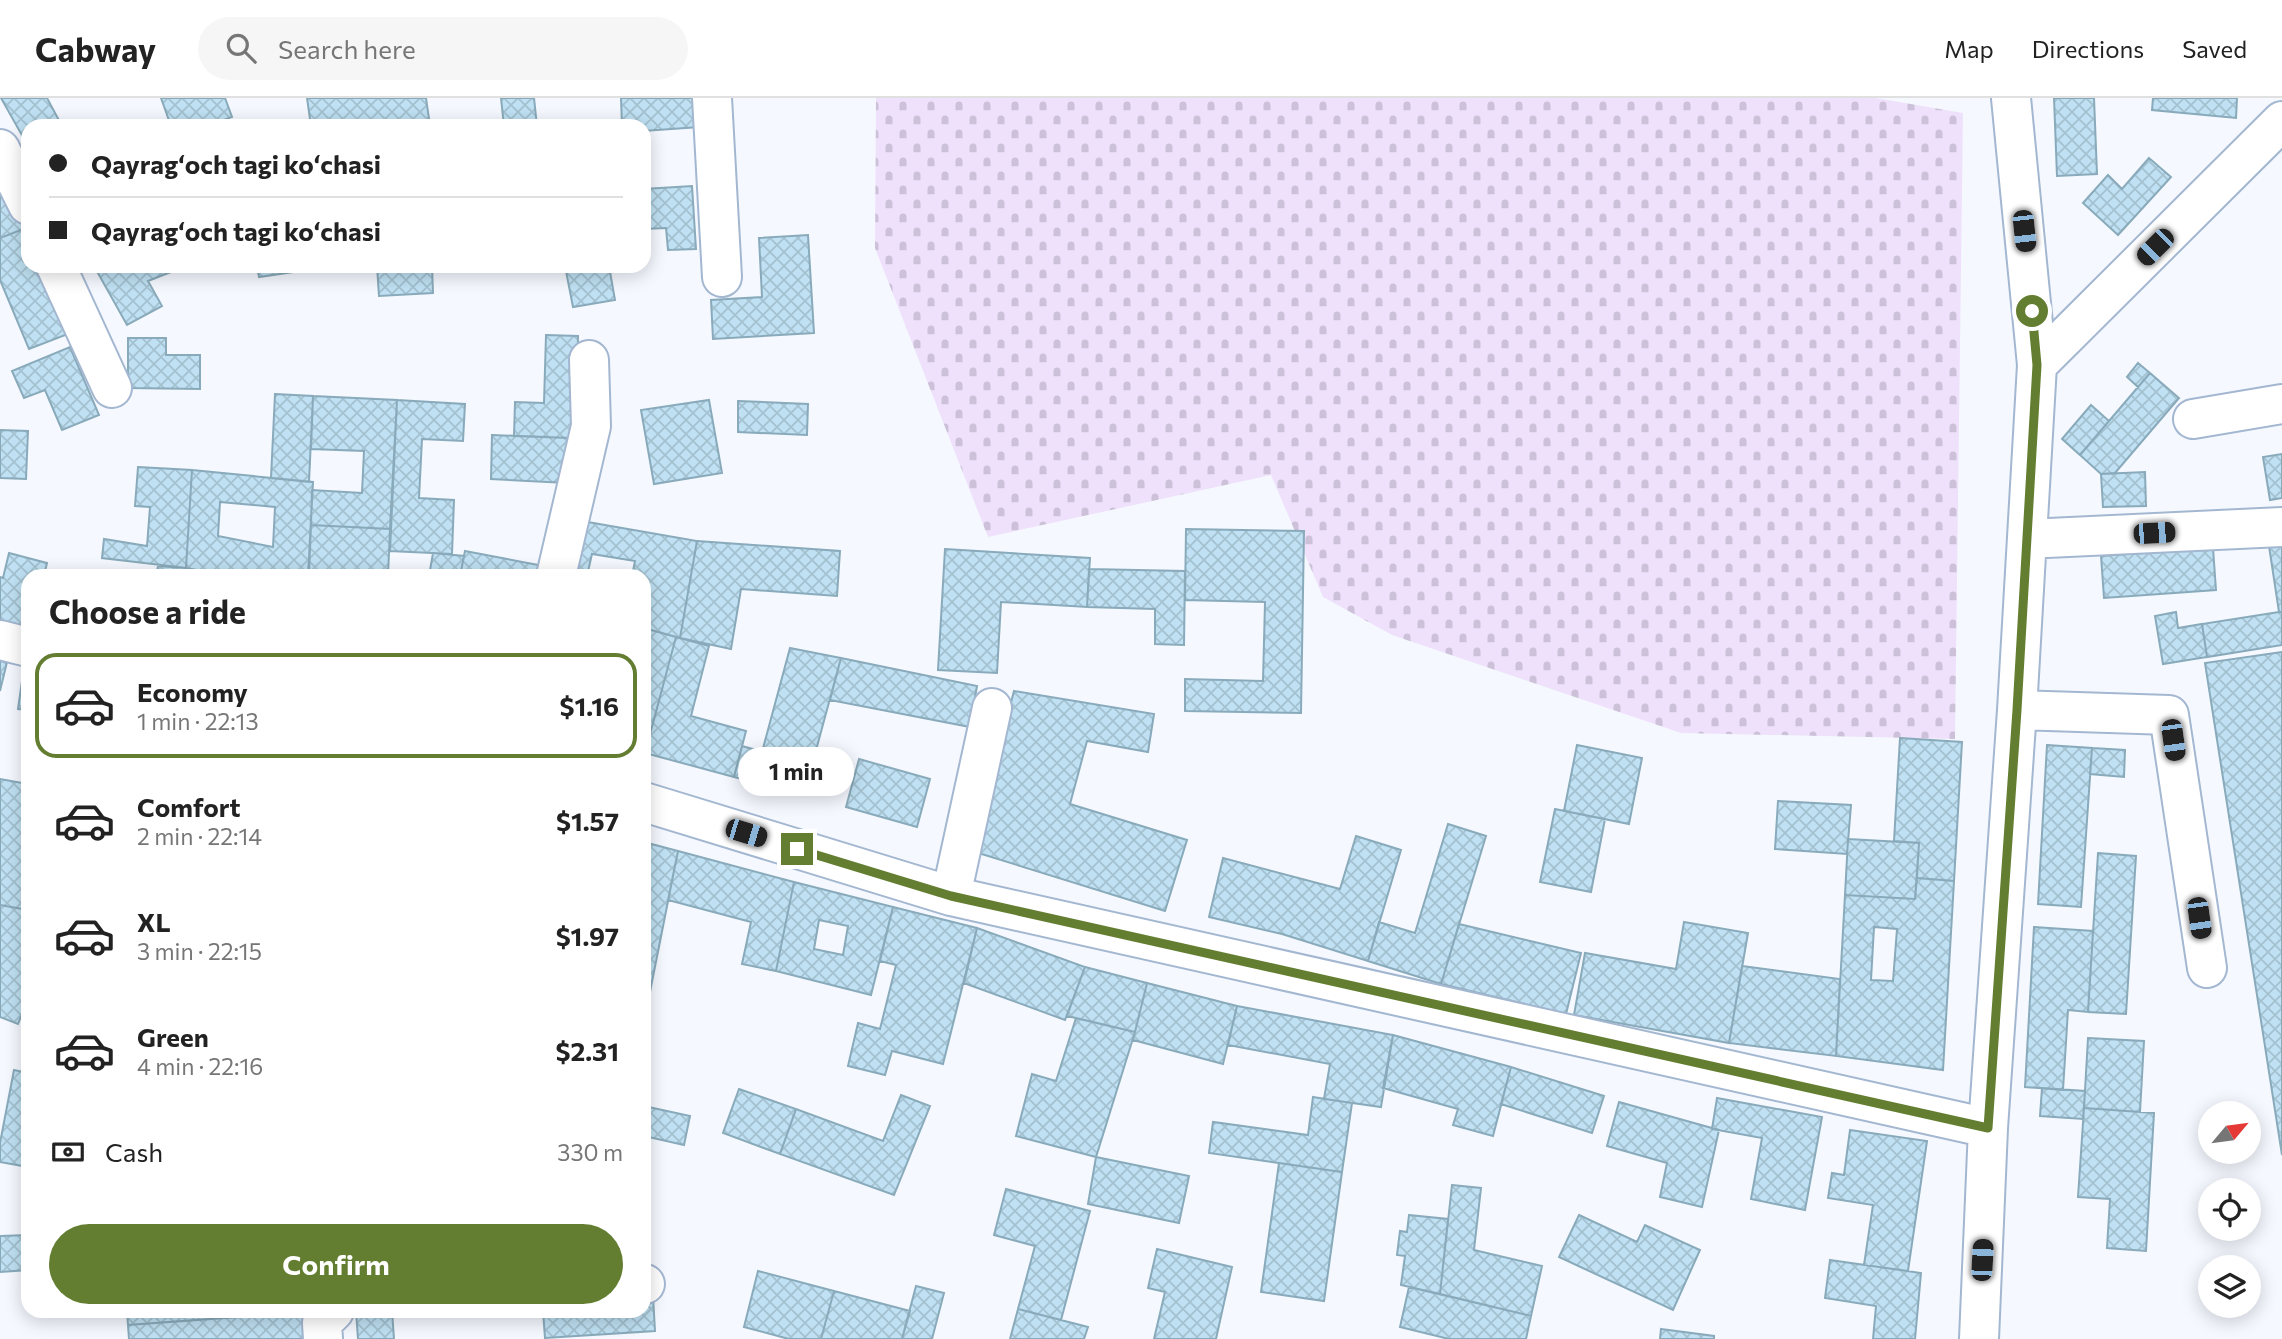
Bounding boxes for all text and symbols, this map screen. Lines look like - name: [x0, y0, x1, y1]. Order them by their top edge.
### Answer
- search box: [198, 17, 688, 80]
- text: Cabway: [35, 28, 156, 69]
- icon: search: [222, 29, 260, 67]
- text: Search here: [278, 33, 416, 64]
- text: Map: [1944, 34, 1994, 63]
- text: Directions: [2032, 34, 2144, 63]
- text: Saved: [2182, 34, 2247, 63]
- text: Qayragʻoch tagi koʻchasi: [91, 148, 381, 179]
- car: [2012, 209, 2037, 253]
- text: Qayragʻoch tagi koʻchasi: [91, 215, 381, 246]
- car: [2133, 225, 2178, 269]
- route start: [2016, 295, 2048, 327]
- car: [2133, 521, 2176, 545]
- text: Choose a ride: [49, 591, 246, 631]
- icon: car: [53, 674, 116, 737]
- text: Economy: [137, 676, 248, 707]
- text: $1.16: [560, 690, 619, 721]
- text: 1 min · 22:13: [137, 707, 259, 735]
- car: [2160, 718, 2187, 762]
- callout: 1 min: [739, 748, 855, 796]
- text: 1 min: [769, 757, 823, 785]
- icon: car: [53, 789, 116, 852]
- text: Comfort: [137, 791, 240, 822]
- text: $1.57: [556, 805, 619, 836]
- car: [723, 817, 770, 849]
- text: 2 min · 22:14: [137, 822, 262, 850]
- route end: [781, 833, 813, 865]
- car: [2186, 896, 2213, 940]
- icon: car: [53, 904, 116, 967]
- text: XL: [137, 906, 171, 937]
- text: $1.97: [556, 920, 619, 951]
- text: 3 min · 22:15: [137, 937, 262, 965]
- icon: car: [53, 1019, 116, 1082]
- text: Green: [137, 1021, 209, 1052]
- text: $2.31: [555, 1035, 619, 1066]
- text: 4 min · 22:16: [137, 1052, 263, 1080]
- north arrow: [2198, 1101, 2261, 1164]
- map controls: [2198, 1101, 2261, 1318]
- icon: cash: [49, 1133, 87, 1171]
- text: Cash: [105, 1136, 163, 1167]
- text: 330 m: [557, 1138, 623, 1166]
- button: locate: [2198, 1178, 2261, 1241]
- button: Confirm: [49, 1224, 623, 1304]
- car: [1971, 1238, 1994, 1282]
- button: layers: [2198, 1255, 2261, 1318]

